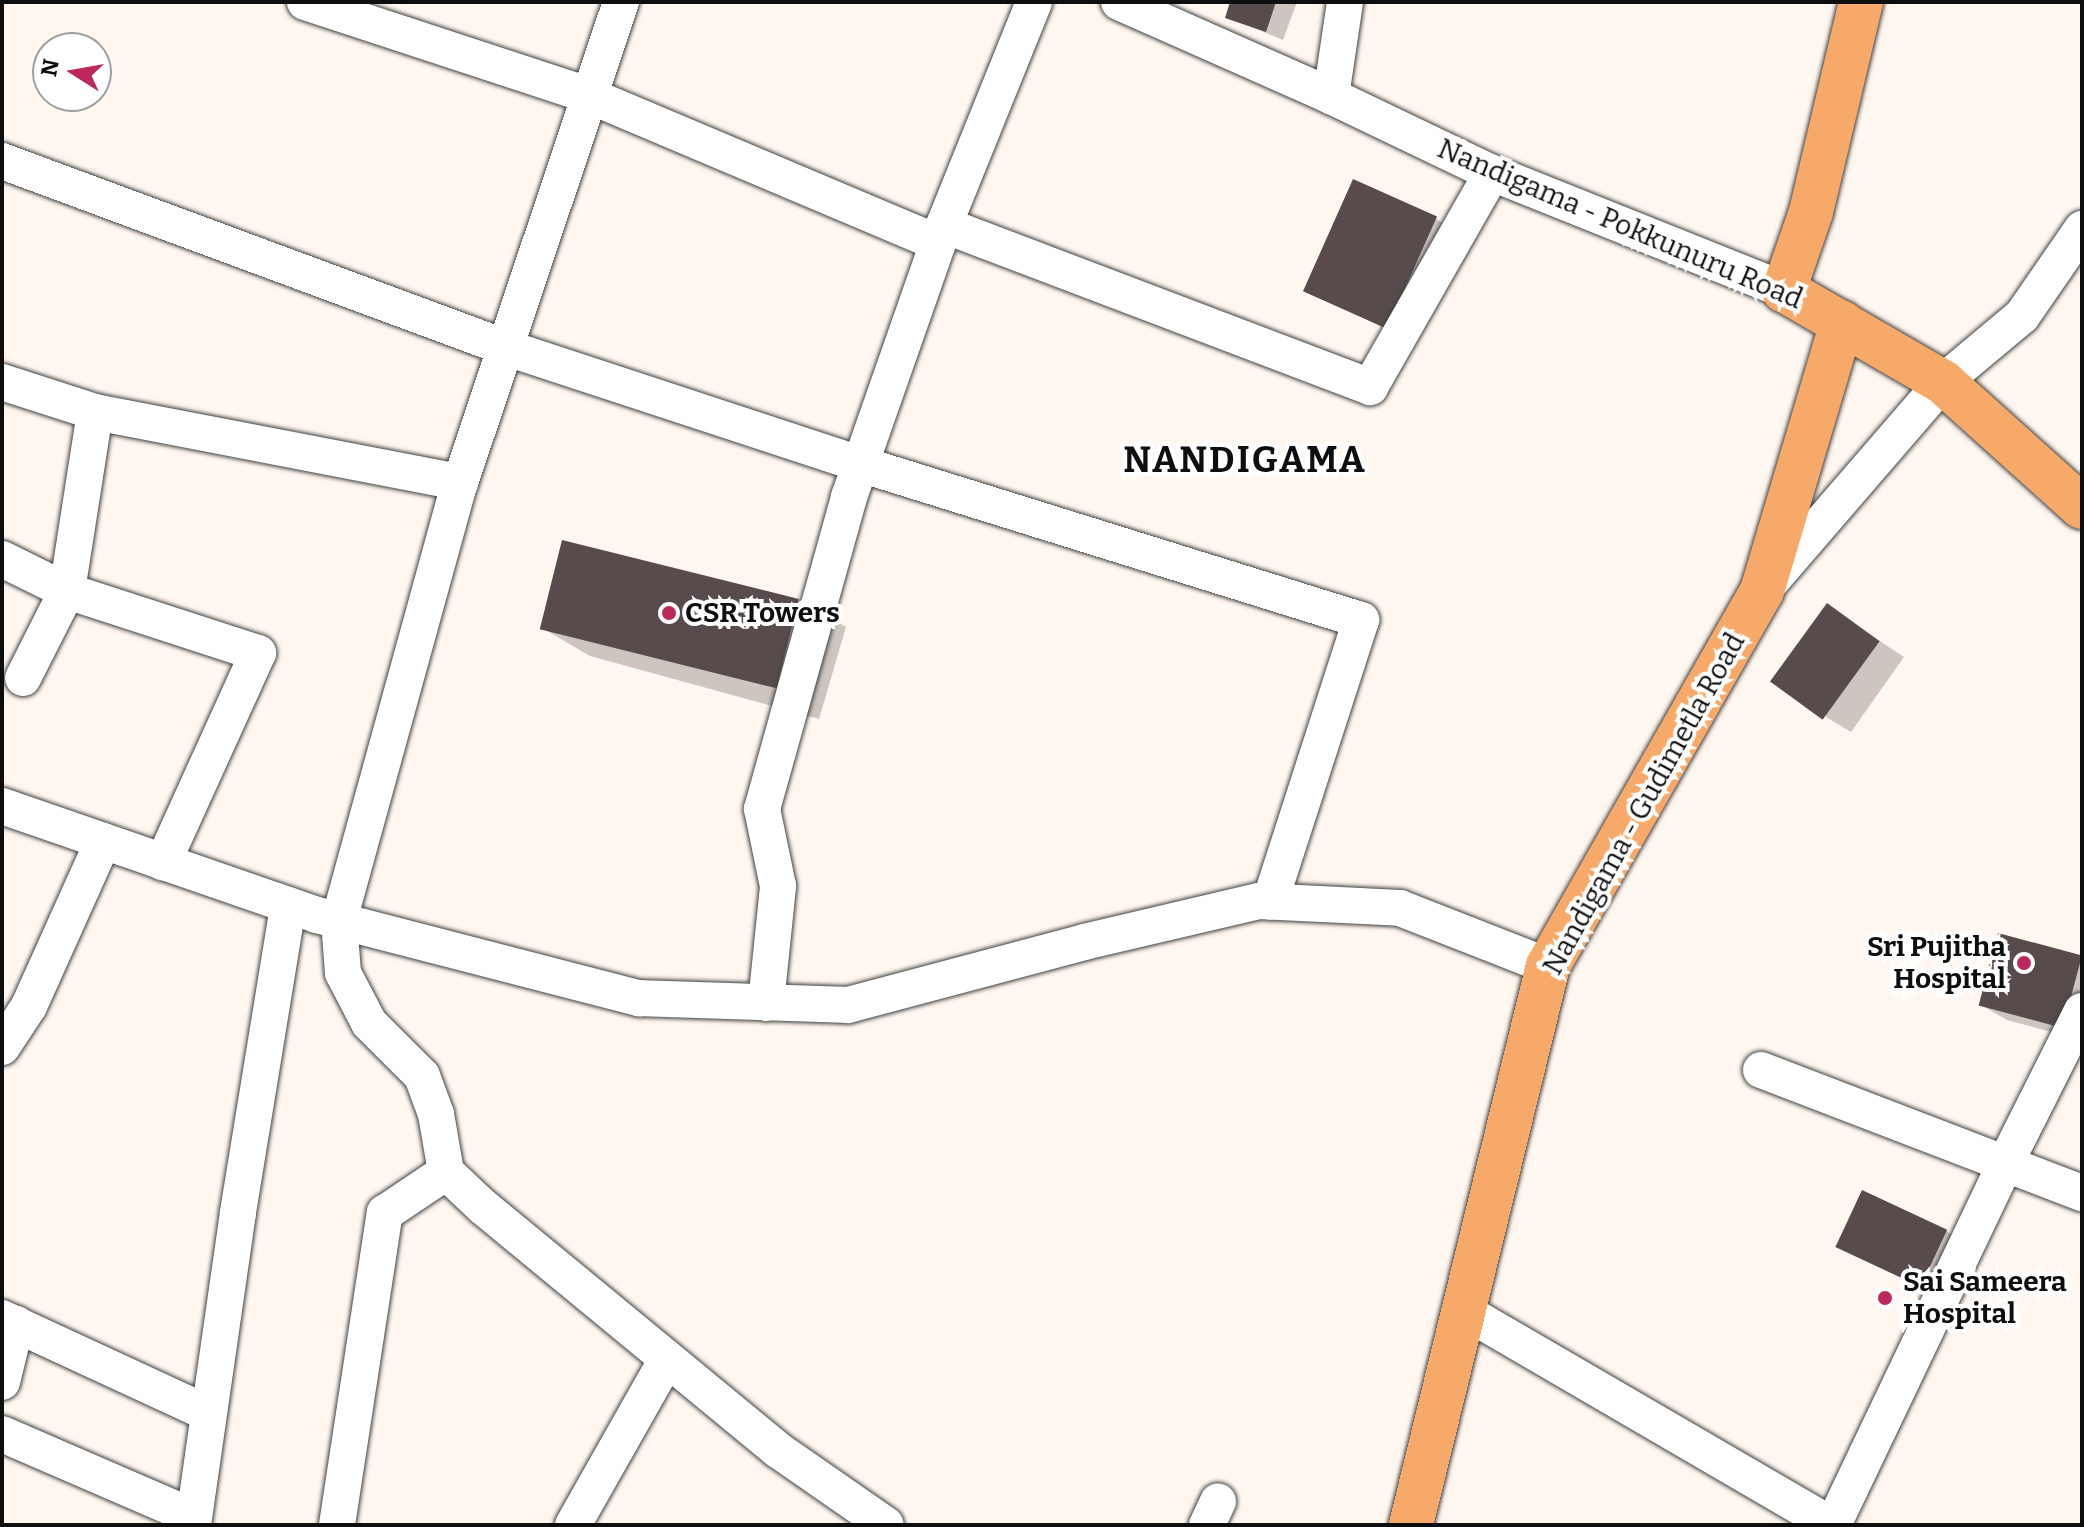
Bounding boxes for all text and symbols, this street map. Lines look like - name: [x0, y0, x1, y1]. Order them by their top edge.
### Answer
- north arrow: [32, 32, 112, 112]
- text: N: [35, 57, 65, 79]
- street label: Nandigama - Pokkunuru Road: [1433, 132, 1807, 316]
- district label: NANDIGAMA: [1123, 439, 1367, 483]
- place label: CSR Towers: [685, 596, 840, 630]
- marker: CSR Towers: [660, 604, 678, 622]
- street label: Nandigama - Gudimetla Road: [1536, 627, 1752, 981]
- place label: Sri Pujitha Hospital: [1867, 930, 2006, 996]
- marker: Sri Pujitha Hospital: [2013, 952, 2035, 974]
- place label: Sai Sameera Hospital: [1903, 1265, 2067, 1331]
- marker: Sai Sameera Hospital: [1874, 1287, 1896, 1309]

